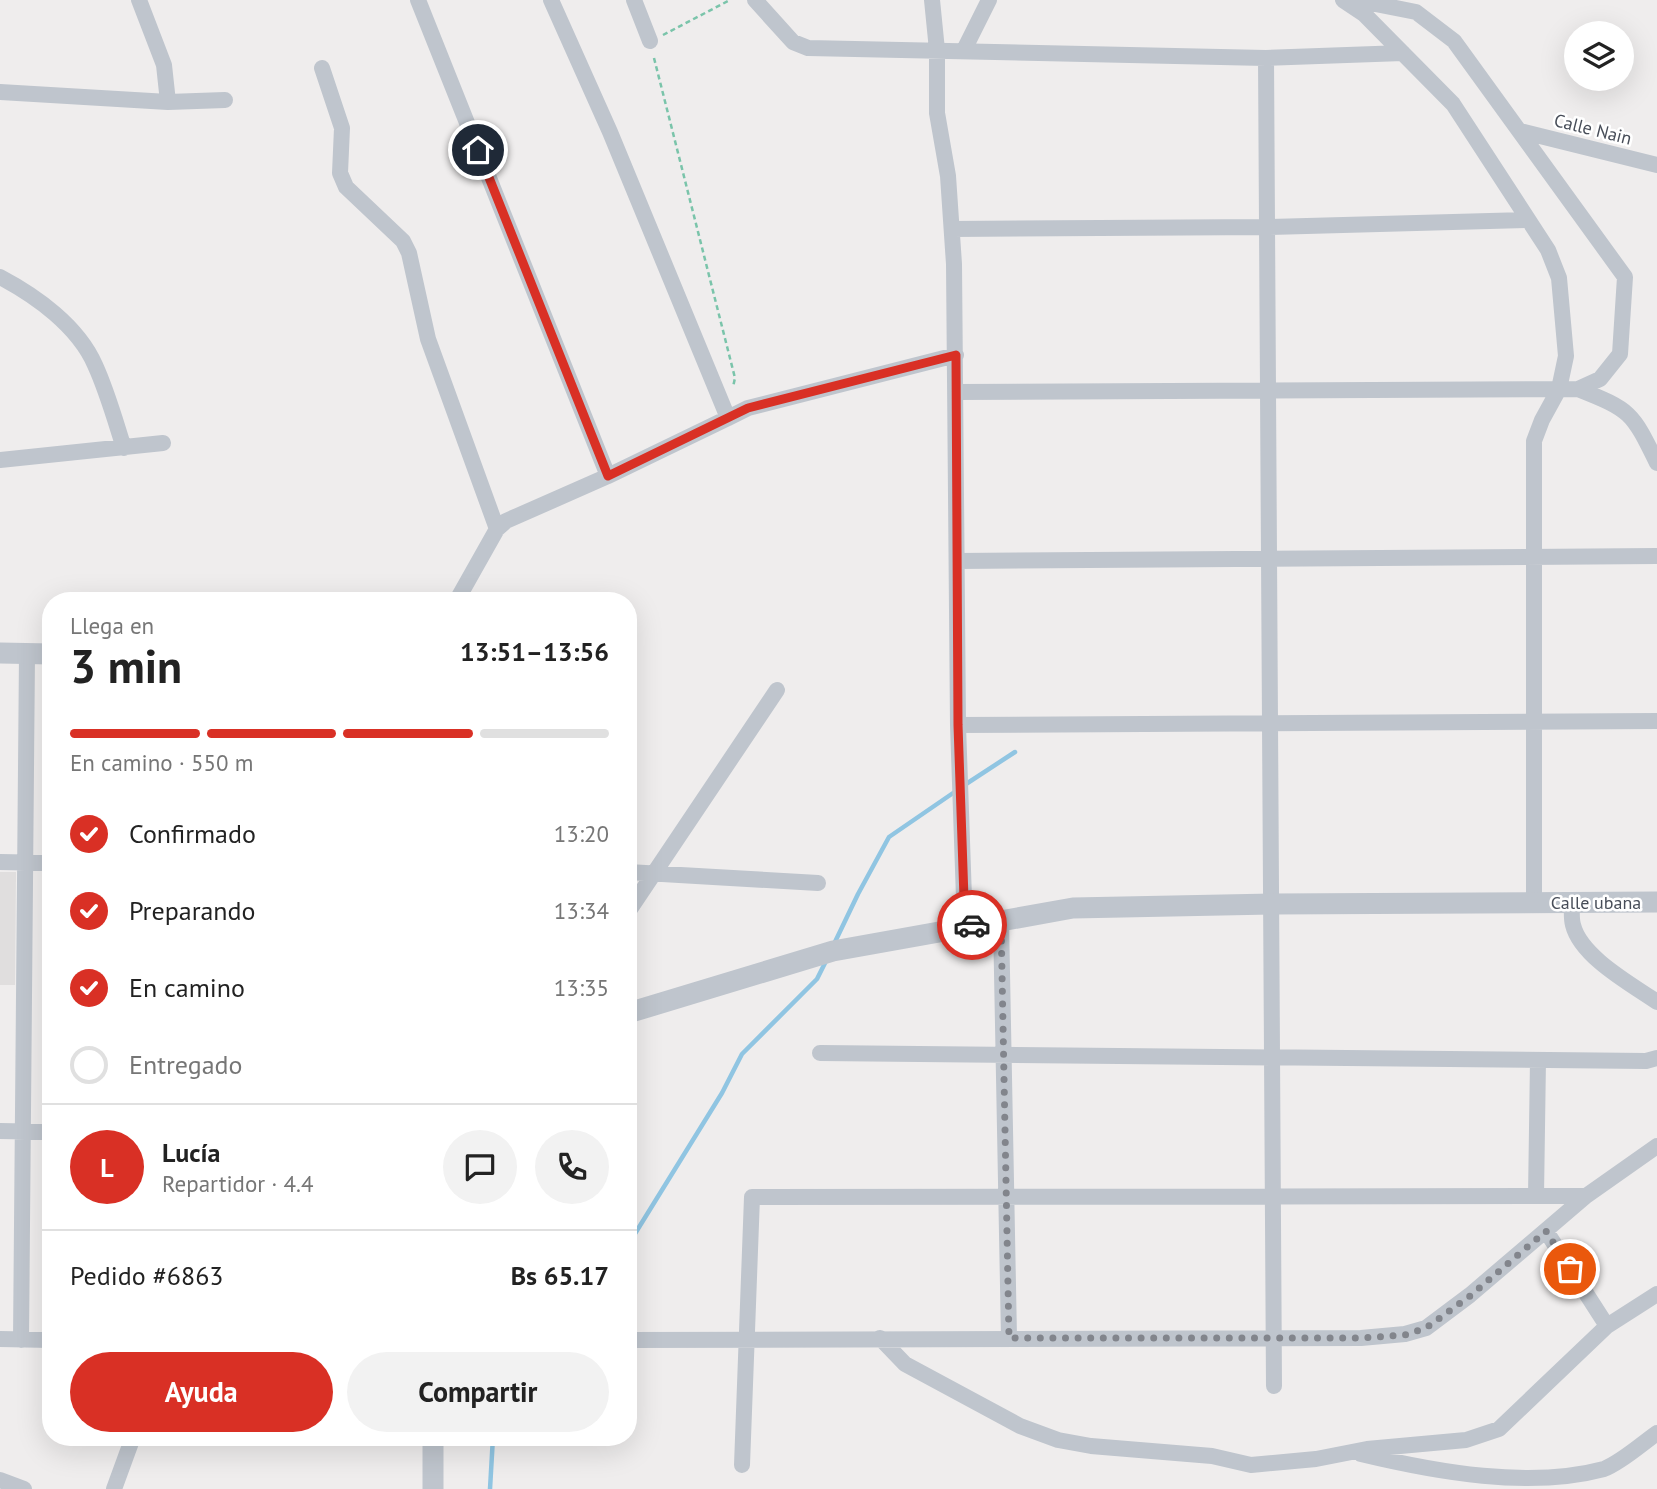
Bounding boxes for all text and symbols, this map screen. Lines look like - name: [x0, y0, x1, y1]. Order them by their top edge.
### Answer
- map controls: [1564, 21, 1634, 91]
- button: layers: [1564, 21, 1634, 91]
- street label: Calle Nain: [1552, 108, 1634, 150]
- pin: [448, 120, 508, 180]
- icon: home: [459, 131, 497, 169]
- text: Llega en: [70, 611, 154, 640]
- text: 13:51–13:56: [460, 635, 609, 668]
- text: 3 min: [70, 636, 182, 696]
- text: En camino · 550 m: [70, 748, 253, 777]
- icon: check: [70, 815, 108, 853]
- text: Confirmado: [129, 817, 256, 850]
- text: 13:20: [554, 819, 609, 848]
- courier: [937, 890, 1007, 960]
- street label: Calle ubana: [1551, 891, 1641, 914]
- icon: check: [70, 892, 108, 930]
- text: Preparando: [129, 894, 256, 927]
- text: 13:34: [554, 896, 609, 925]
- icon: car: [953, 906, 991, 944]
- icon: check: [70, 969, 108, 1007]
- text: En camino: [129, 971, 245, 1004]
- text: 13:35: [554, 973, 609, 1002]
- text: Entregado: [129, 1048, 243, 1081]
- button: chat: [443, 1130, 517, 1204]
- button: phone: [535, 1130, 609, 1204]
- text: Lucía: [162, 1136, 221, 1169]
- text: L: [100, 1151, 114, 1184]
- text: Repartidor · 4.4: [162, 1169, 314, 1198]
- pin: [1540, 1239, 1600, 1299]
- icon: bag: [1551, 1250, 1589, 1288]
- text: Pedido #6863: [70, 1259, 223, 1292]
- text: Bs 65.17: [511, 1259, 609, 1292]
- button: Ayuda: [70, 1352, 333, 1432]
- button: Compartir: [347, 1352, 609, 1432]

